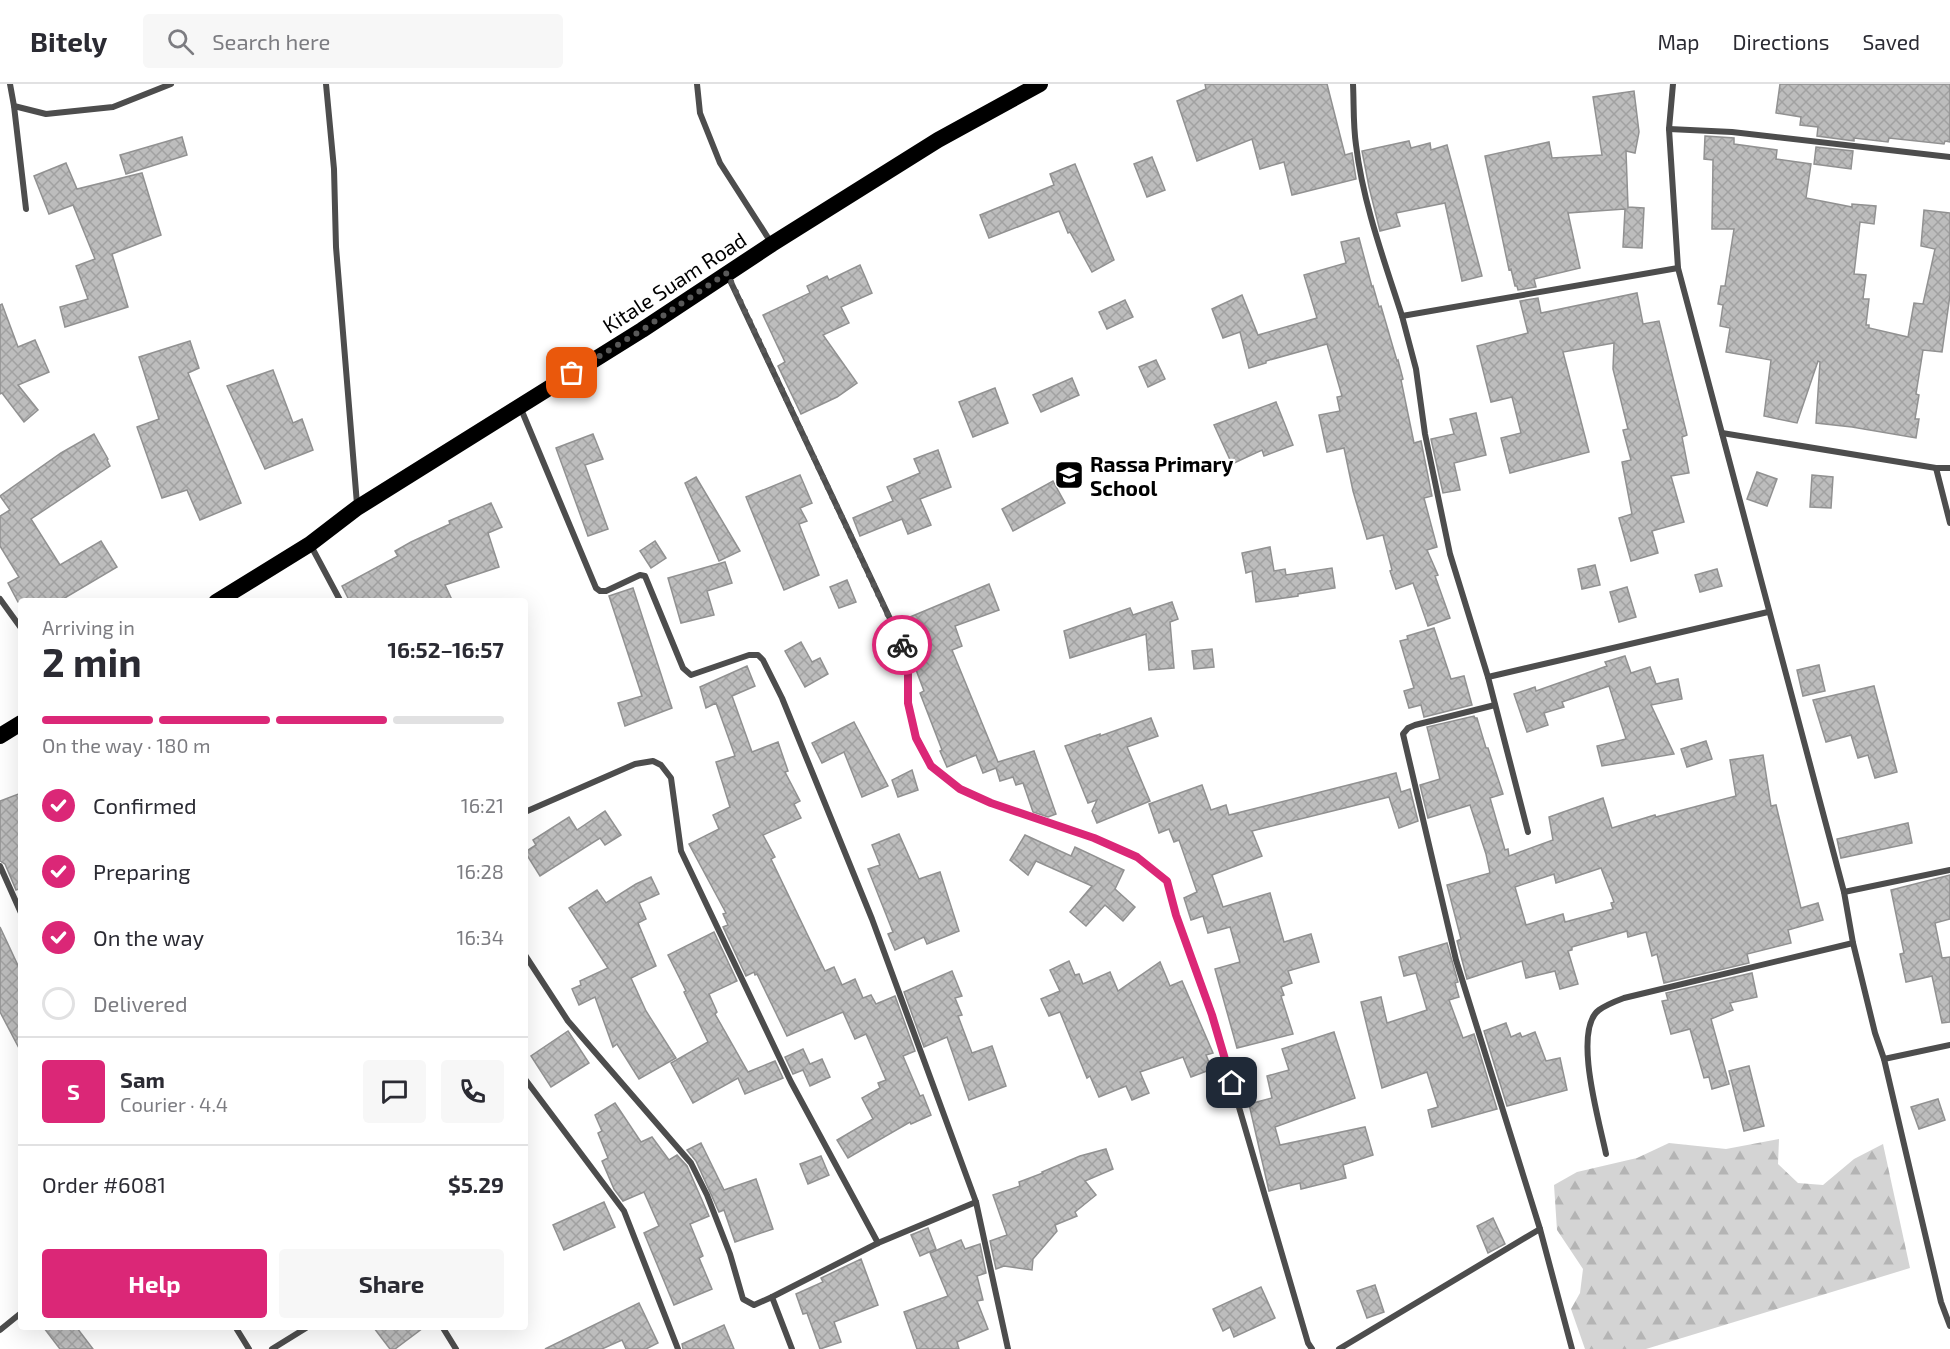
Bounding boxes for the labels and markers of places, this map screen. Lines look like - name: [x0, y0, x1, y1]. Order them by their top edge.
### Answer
- pin: [546, 347, 597, 398]
- place label: Rassa Primary School: [1090, 451, 1234, 500]
- school or university icon: Rassa Primary School: [1053, 459, 1085, 491]
- pin: [1206, 1057, 1257, 1108]

